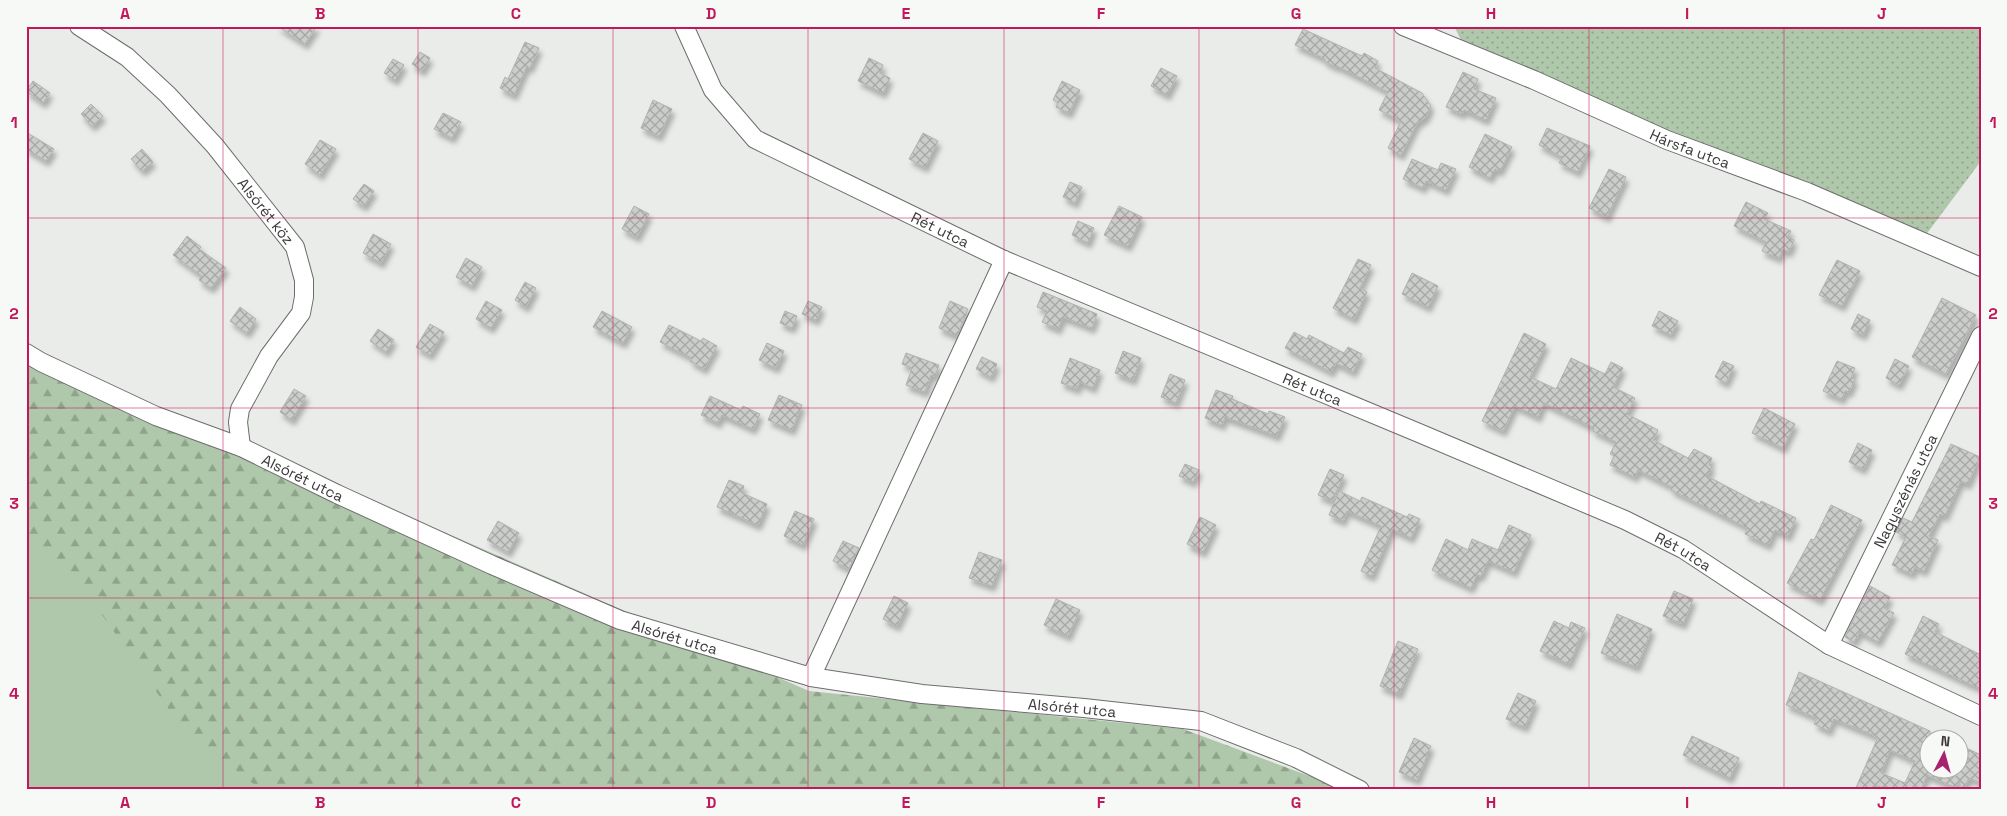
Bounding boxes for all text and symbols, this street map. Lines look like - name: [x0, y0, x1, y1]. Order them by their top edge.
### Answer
- text: A: [120, 3, 130, 24]
- text: B: [315, 3, 325, 24]
- text: C: [511, 3, 521, 24]
- text: D: [706, 3, 716, 24]
- text: E: [902, 3, 911, 24]
- text: F: [1097, 3, 1106, 24]
- text: G: [1291, 3, 1301, 24]
- text: H: [1486, 3, 1496, 24]
- text: I: [1685, 3, 1689, 24]
- text: J: [1877, 3, 1887, 24]
- text: 1: [10, 112, 18, 133]
- text: 1: [1989, 112, 1997, 133]
- street label: Hársfa utca: [1647, 124, 1733, 172]
- street label: Alsórét köz: [234, 174, 298, 248]
- street label: Rét utca: [908, 207, 973, 251]
- text: 2: [9, 303, 19, 324]
- text: 2: [1988, 303, 1998, 324]
- street label: Rét utca: [1280, 368, 1345, 410]
- street label: Nagyszénás utca: [1869, 430, 1941, 551]
- street label: Alsórét utca: [259, 449, 347, 505]
- text: 3: [9, 493, 19, 514]
- text: 3: [1988, 493, 1998, 514]
- street label: Rét utca: [1652, 527, 1716, 575]
- street label: Alsórét utca: [630, 615, 720, 658]
- text: 4: [9, 683, 19, 704]
- text: 4: [1988, 683, 1998, 704]
- street label: Alsórét utca: [1027, 694, 1118, 721]
- north arrow: [1920, 728, 1970, 778]
- text: N: [1940, 732, 1951, 751]
- text: A: [120, 792, 130, 813]
- text: B: [315, 792, 325, 813]
- text: C: [511, 792, 521, 813]
- text: D: [706, 792, 716, 813]
- text: E: [902, 792, 911, 813]
- text: F: [1097, 792, 1106, 813]
- text: G: [1291, 792, 1301, 813]
- text: H: [1486, 792, 1496, 813]
- text: I: [1685, 792, 1689, 813]
- text: J: [1877, 792, 1887, 813]

